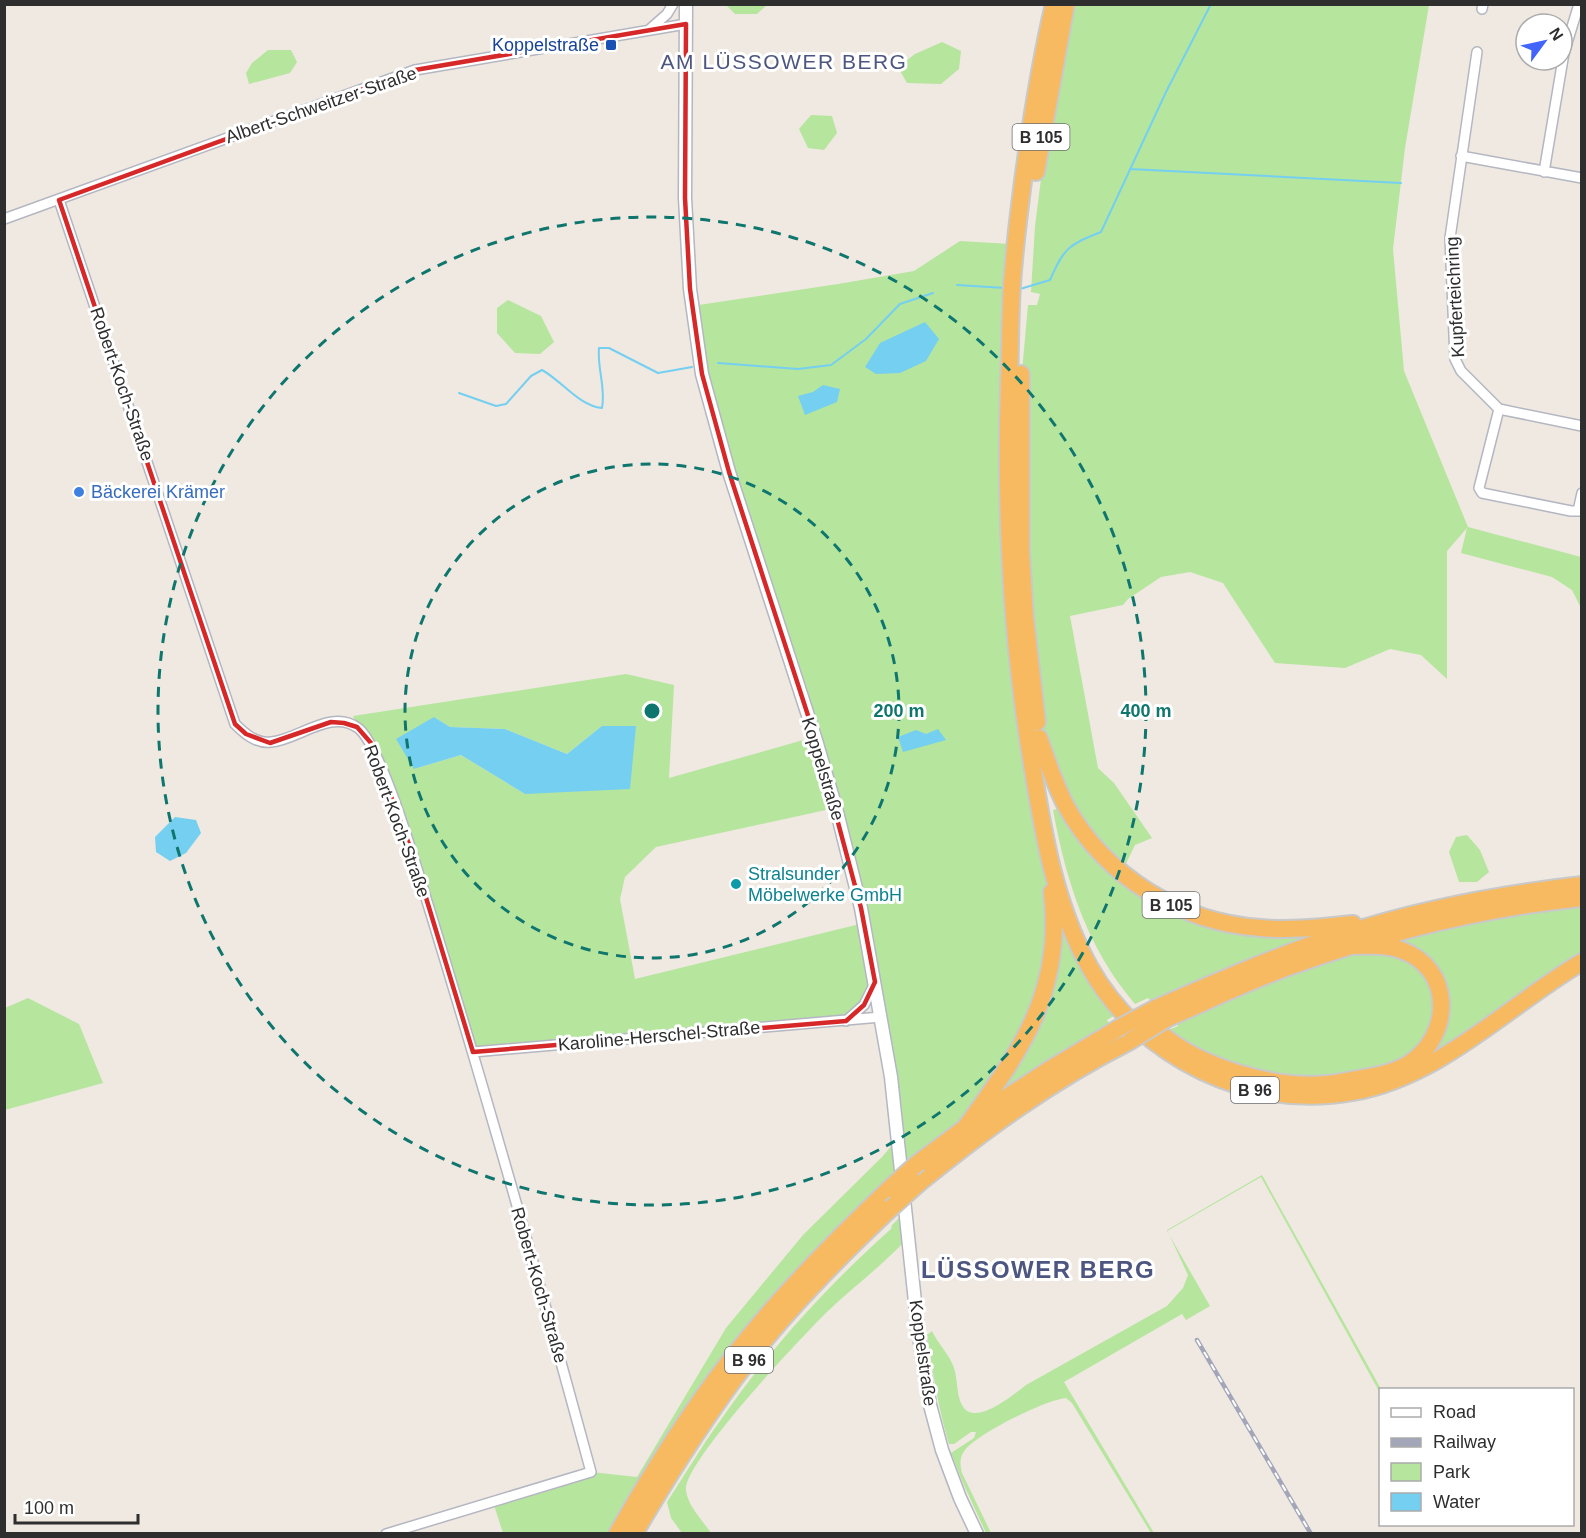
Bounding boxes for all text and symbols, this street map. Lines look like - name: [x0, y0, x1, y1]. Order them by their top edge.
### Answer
- north arrow: [1514, 12, 1574, 72]
- text: N: [1546, 25, 1566, 44]
- place label: Koppelstraße: [492, 35, 599, 55]
- marker: Koppelstraße: [604, 38, 618, 52]
- district label: AM LÜSSOWER BERG: [661, 50, 907, 73]
- street label: Albert-Schweitzer-Straße: [223, 63, 419, 147]
- road number: B 105: [1012, 124, 1070, 150]
- street label: Kupferteichring: [1442, 236, 1468, 358]
- street label: Robert-Koch-Straße: [86, 305, 158, 463]
- place label: Bäckerei Krämer: [91, 482, 225, 502]
- marker: Bäckerei Krämer: [72, 485, 86, 499]
- centre of rings: [642, 701, 662, 721]
- text: 200 m: [873, 701, 925, 721]
- text: 400 m: [1120, 701, 1172, 721]
- street label: Koppelstraße: [798, 715, 848, 823]
- street label: Robert-Koch-Straße: [360, 742, 434, 900]
- place label: Stralsunder Möbelwerke GmbH: [748, 864, 902, 905]
- marker: Stralsunder Möbelwerke GmbH: [729, 877, 743, 891]
- road number: B 105: [1142, 892, 1200, 918]
- street label: Karoline-Herschel-Straße: [557, 1017, 761, 1055]
- road number: B 96: [1231, 1077, 1279, 1103]
- street label: Robert-Koch-Straße: [507, 1205, 571, 1365]
- district label: LÜSSOWER BERG: [921, 1256, 1155, 1283]
- street label: Koppelstraße: [906, 1299, 940, 1407]
- road number: B 96: [725, 1347, 773, 1373]
- legend: [1379, 1388, 1574, 1526]
- text: Road: [1433, 1402, 1476, 1422]
- text: Railway: [1433, 1432, 1496, 1452]
- text: Park: [1433, 1462, 1471, 1482]
- scale bar: [15, 1487, 138, 1525]
- text: Water: [1433, 1492, 1480, 1512]
- text: 100 m: [24, 1498, 74, 1518]

